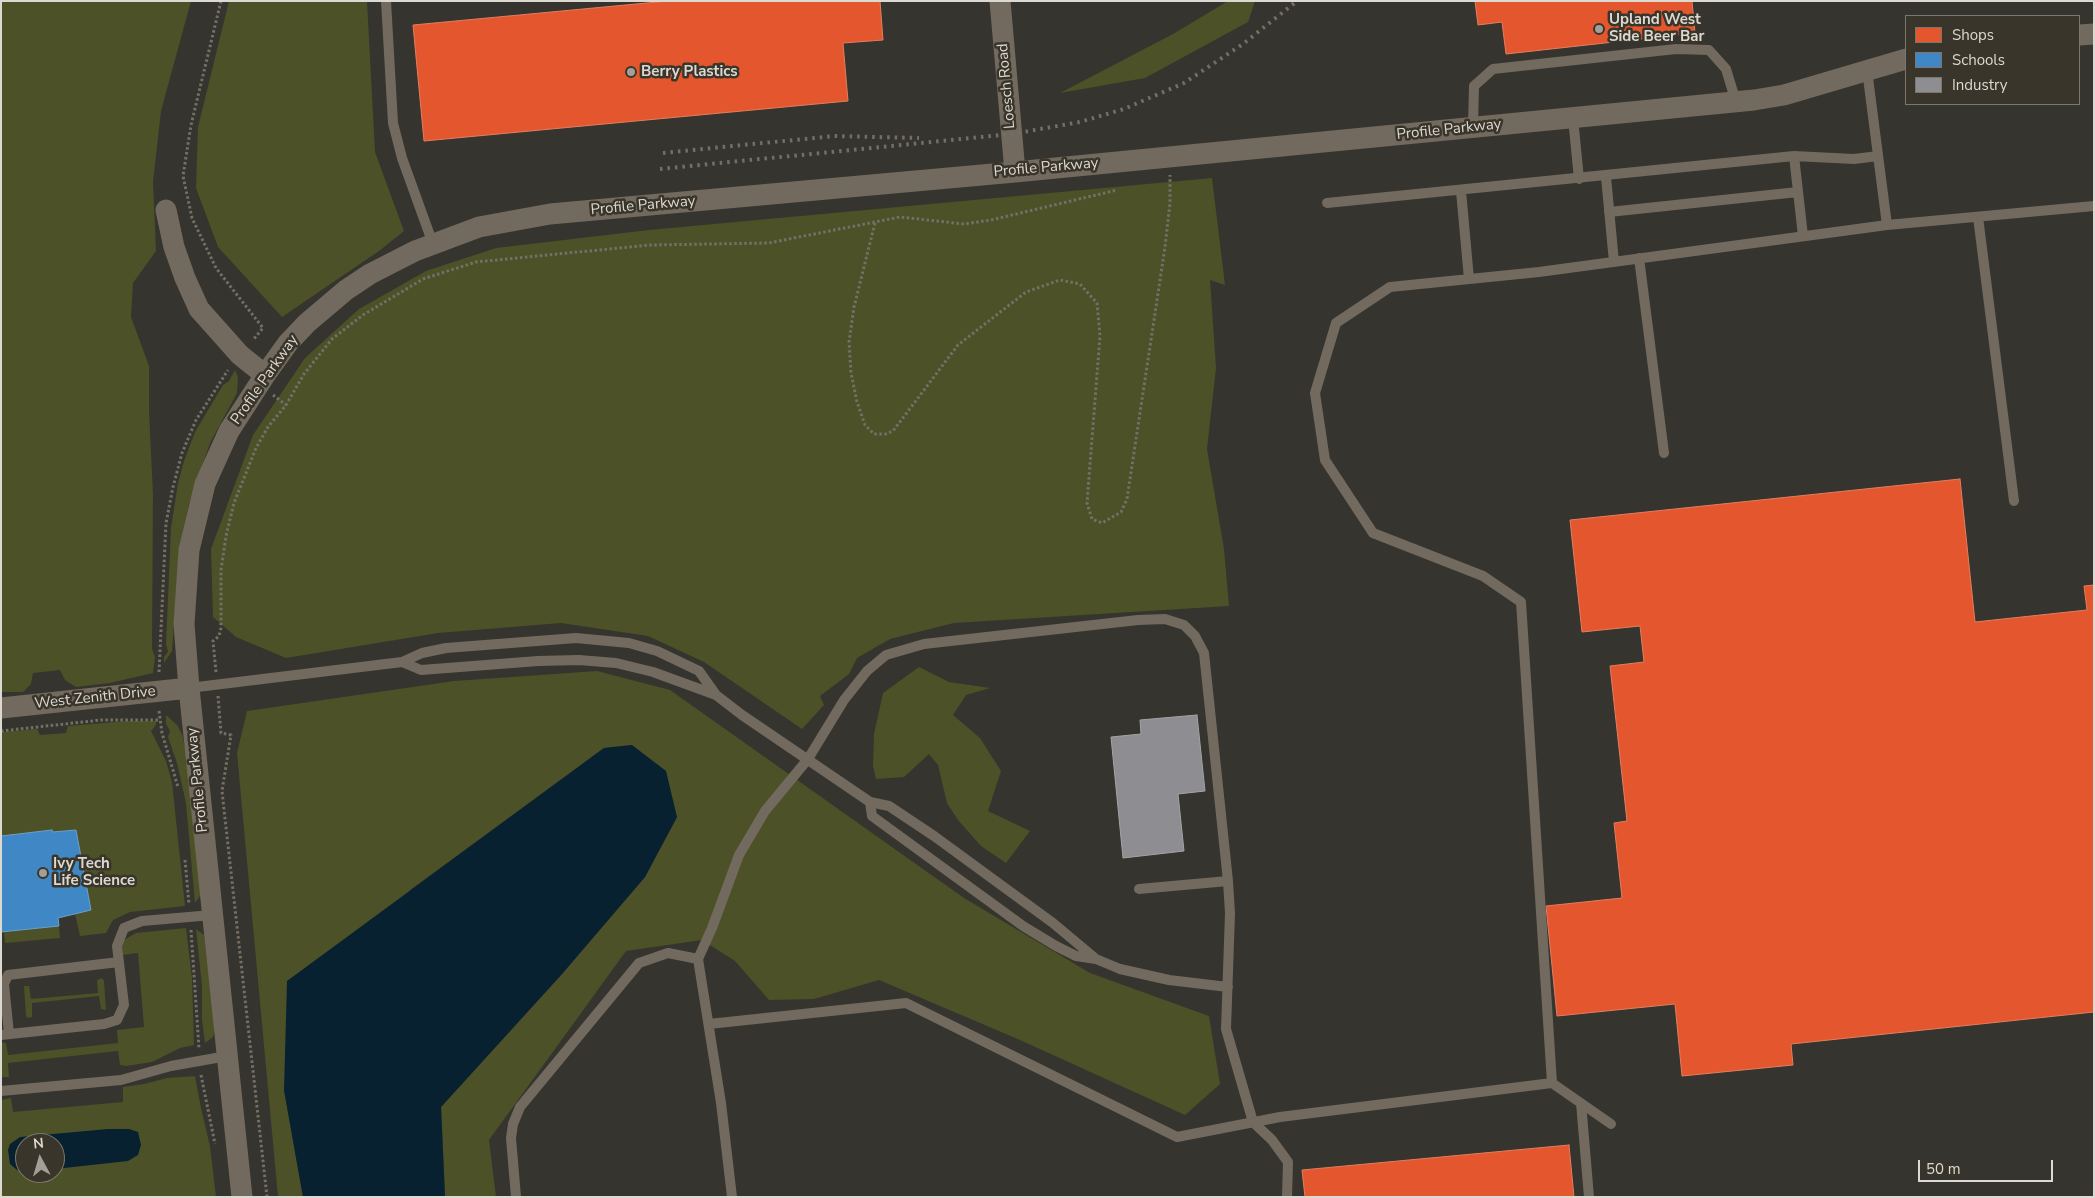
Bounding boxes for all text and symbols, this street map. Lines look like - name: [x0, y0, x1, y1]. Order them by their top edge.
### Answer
- place label: Upland West Side Beer Bar: [1609, 11, 1704, 46]
- legend: [1905, 15, 2080, 105]
- marker: Upland West Side Beer Bar: [1593, 23, 1605, 35]
- text: Shops: [1952, 25, 1994, 45]
- street label: Loesch Road: [994, 42, 1020, 130]
- text: Schools: [1952, 50, 2005, 70]
- place label: Berry Plastics: [641, 63, 738, 81]
- marker: Berry Plastics: [625, 66, 637, 78]
- text: Industry: [1952, 75, 2007, 95]
- street label: Profile Parkway: [1396, 116, 1502, 144]
- street label: Profile Parkway: [993, 154, 1099, 182]
- street label: Profile Parkway: [590, 192, 696, 220]
- street label: Profile Parkway: [227, 332, 303, 428]
- street label: West Zenith Drive: [34, 683, 156, 713]
- street label: Profile Parkway: [184, 727, 212, 833]
- place label: Ivy Tech Life Science: [53, 855, 135, 890]
- marker: Ivy Tech Life Science: [37, 867, 49, 879]
- north arrow: [15, 1133, 65, 1183]
- text: N: [32, 1134, 45, 1154]
- scale bar: [1920, 1150, 2055, 1182]
- text: 50 m: [1926, 1159, 1961, 1179]

